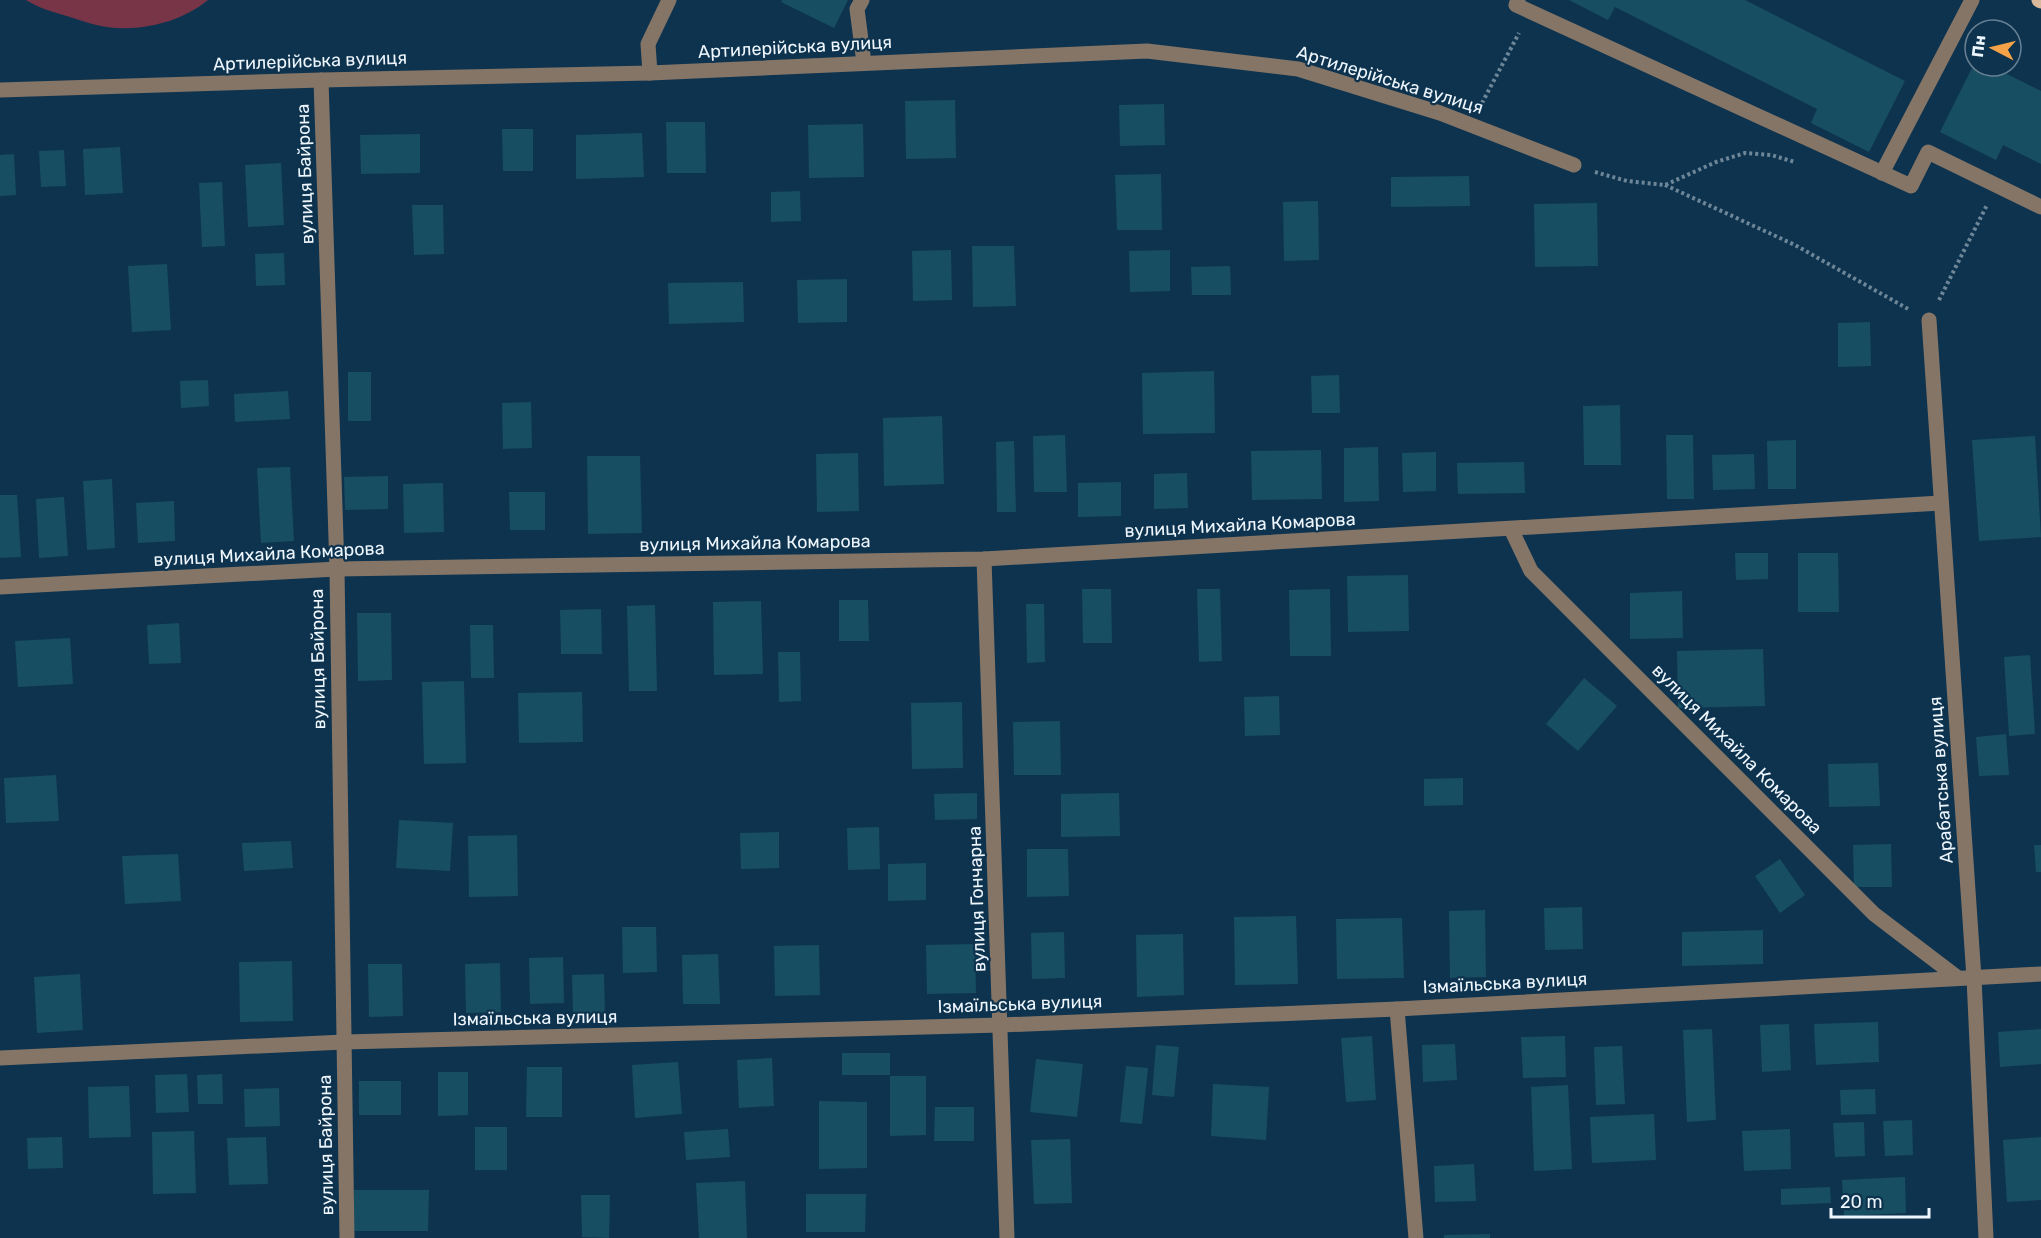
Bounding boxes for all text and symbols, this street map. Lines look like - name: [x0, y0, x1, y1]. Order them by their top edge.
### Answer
- north arrow: [1963, 18, 2023, 78]
- street label: Артилерійська вулиця: [697, 31, 893, 63]
- text: Пн: [1968, 34, 1989, 58]
- street label: Артилерійська вулиця: [1294, 41, 1486, 119]
- street label: Артилерійська вулиця: [213, 47, 407, 75]
- street label: вулиця Байрона: [292, 103, 318, 245]
- street label: вулиця Михайла Комарова: [1124, 508, 1356, 542]
- street label: вулиця Михайла Комарова: [639, 530, 871, 556]
- street label: вулиця Михайла Комарова: [153, 537, 385, 571]
- street label: вулиця Байрона: [306, 589, 330, 729]
- street label: вулиця Михайла Комарова: [1647, 659, 1827, 839]
- street label: Арабатська вулиця: [1924, 696, 1958, 864]
- street label: вулиця Гончарна: [963, 826, 991, 972]
- street label: Ізмаїльська вулиця: [1422, 968, 1588, 998]
- street label: Ізмаїльська вулиця: [937, 990, 1103, 1018]
- street label: Ізмаїльська вулиця: [452, 1006, 618, 1030]
- street label: вулиця Байрона: [314, 1075, 338, 1215]
- scale bar: [1831, 1181, 1928, 1219]
- text: 20 m: [1840, 1191, 1882, 1213]

